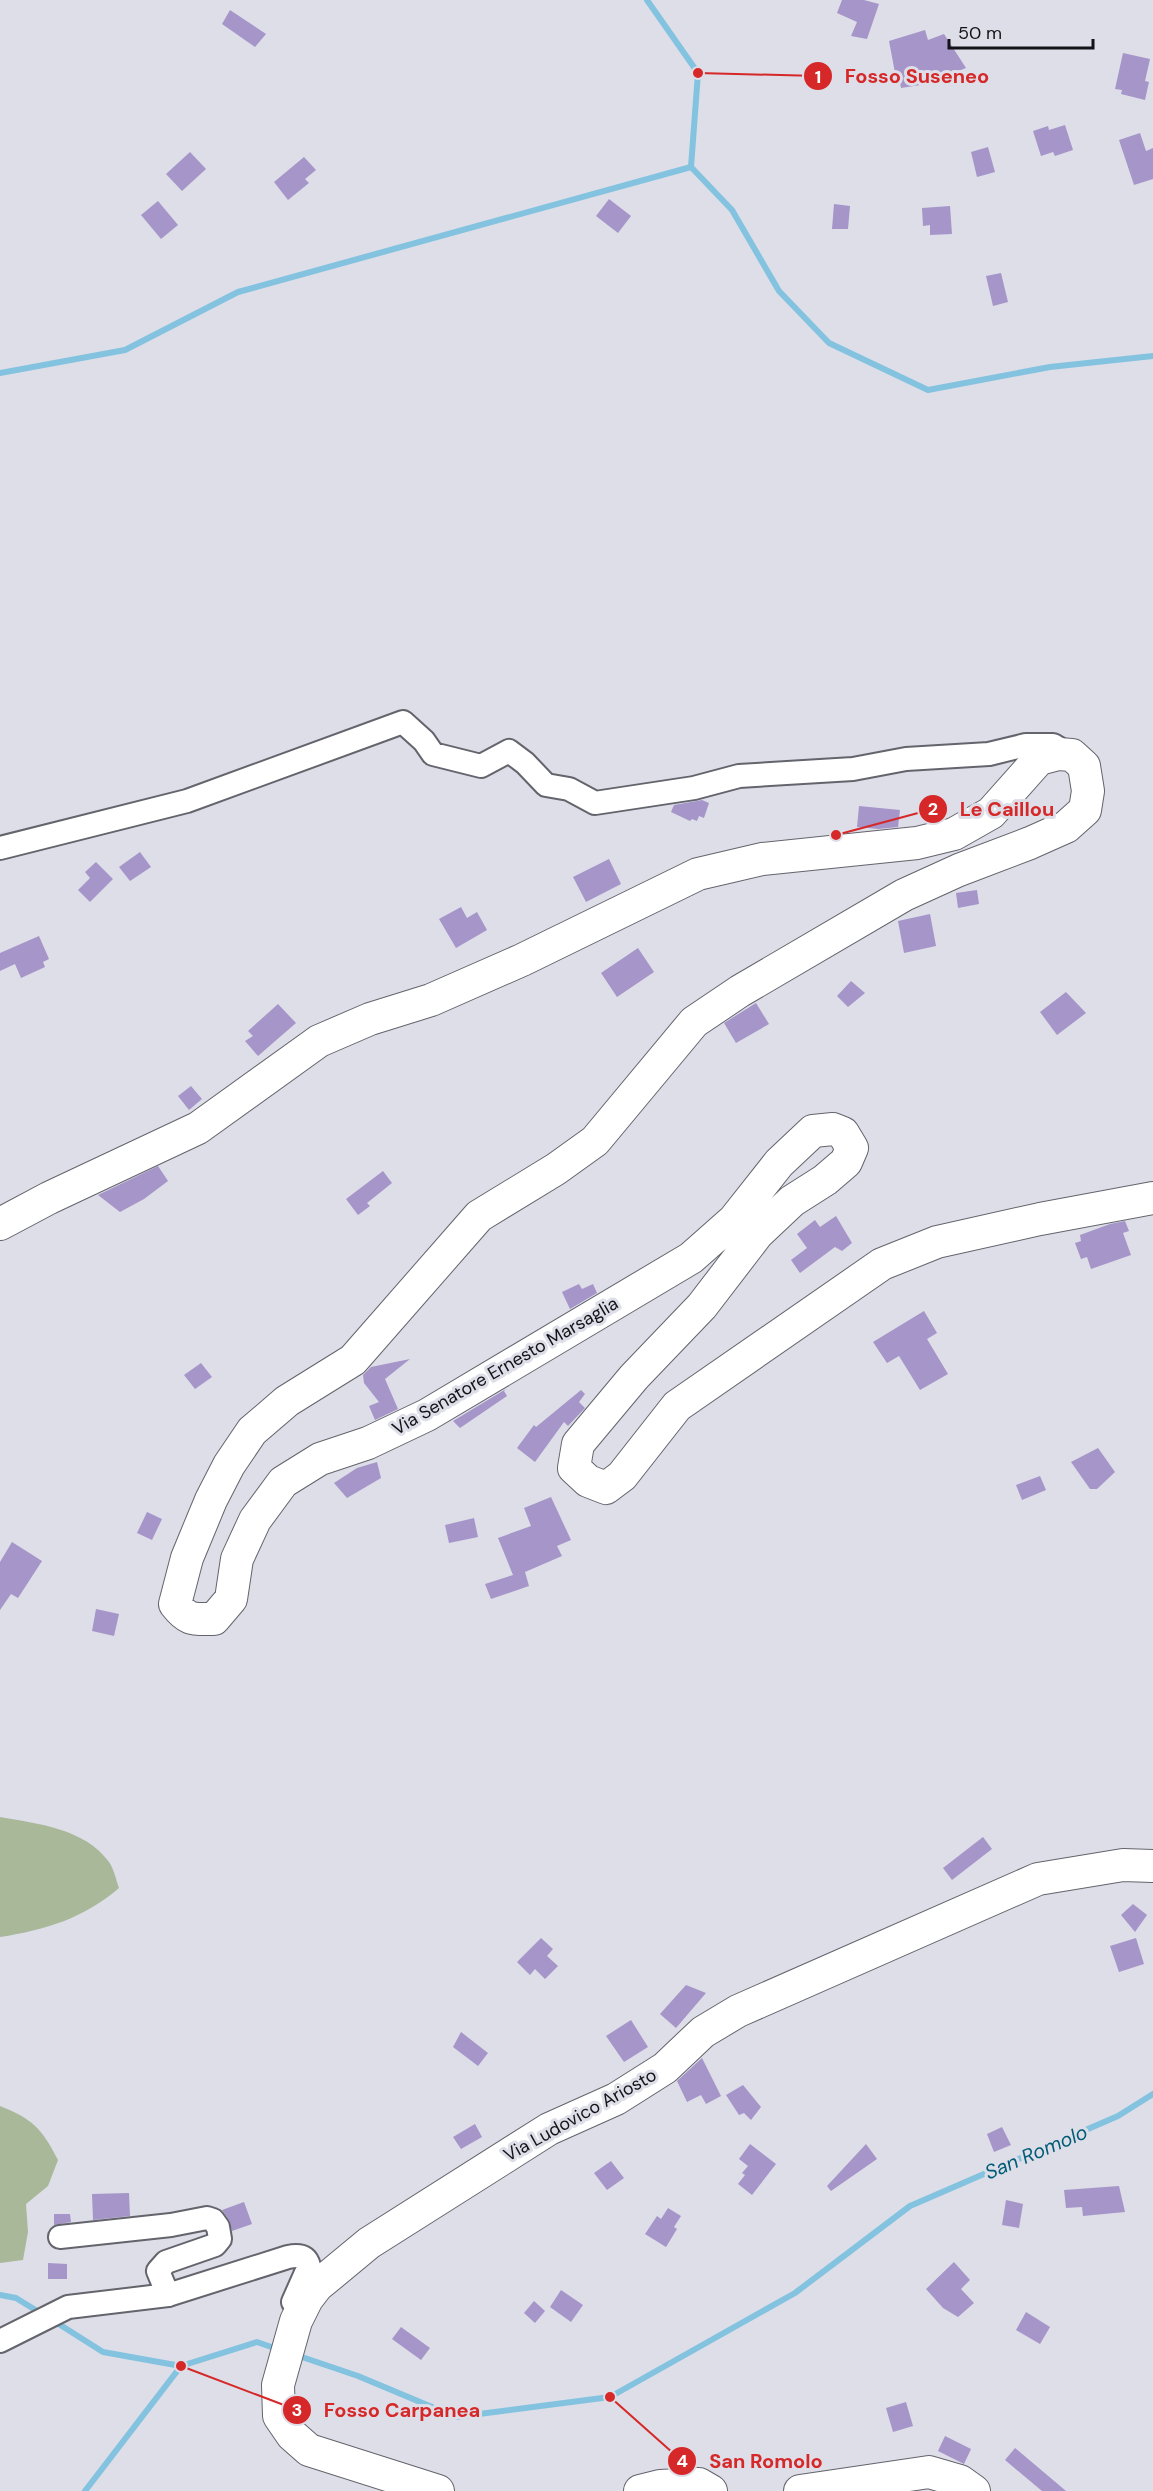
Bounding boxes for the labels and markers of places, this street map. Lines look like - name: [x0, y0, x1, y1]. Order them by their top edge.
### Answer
- callout: Fosso Suseneo: [803, 57, 1002, 95]
- callout: Le Caillou: [918, 790, 1067, 828]
- callout: Fosso Carpanea: [282, 2391, 492, 2429]
- callout: San Romolo: [667, 2442, 834, 2480]

